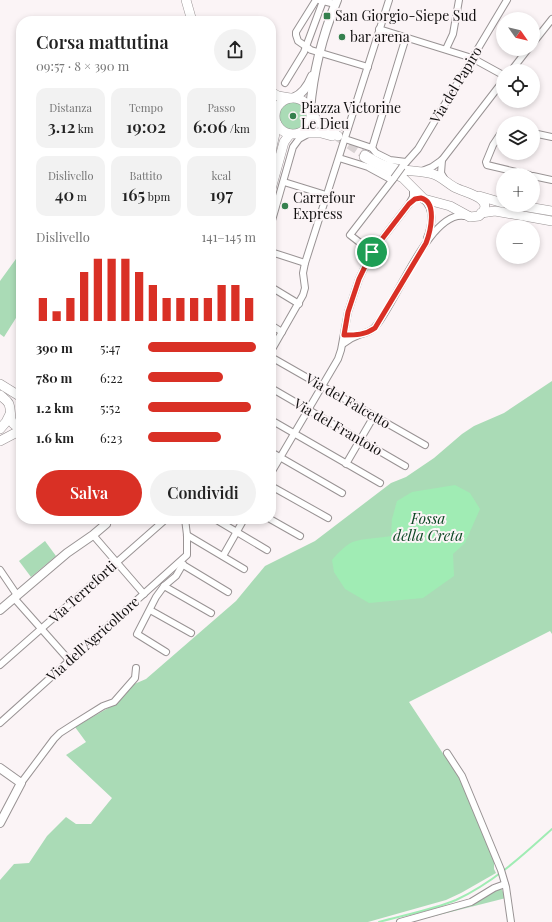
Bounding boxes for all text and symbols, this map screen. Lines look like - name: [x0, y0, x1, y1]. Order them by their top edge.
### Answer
- place label: San Giorgio-Siepe Sud: [335, 6, 477, 25]
- marker: San Giorgio-Siepe Sud: [322, 11, 332, 21]
- north arrow: [496, 12, 540, 56]
- map controls: [496, 12, 540, 264]
- place label: bar arena: [350, 27, 410, 46]
- button: share: [214, 29, 256, 71]
- text: Corsa mattutina: [36, 30, 169, 54]
- marker: bar arena: [337, 32, 347, 42]
- street label: Via del Papiro: [425, 43, 486, 128]
- text: 09:57 · 8 × 390 m: [36, 57, 129, 74]
- button: locate: [496, 64, 540, 108]
- place label: Piazza Victorine Le Dieu: [301, 98, 401, 133]
- text: Distanza: [49, 100, 92, 115]
- text: Tempo: [129, 100, 163, 115]
- text: Passo: [207, 100, 235, 115]
- marker: Piazza Victorine Le Dieu: [288, 111, 298, 121]
- text: 3.12: [48, 115, 75, 137]
- text: 19:02: [126, 115, 166, 137]
- text: 6:06: [193, 115, 227, 137]
- button: layers: [496, 116, 540, 160]
- text: km: [75, 121, 94, 136]
- text: /km: [227, 121, 250, 136]
- text: Dislivello: [48, 168, 93, 183]
- text: Battito: [130, 168, 162, 183]
- text: kcal: [211, 168, 231, 183]
- button: +: [496, 168, 540, 212]
- text: 40: [55, 183, 74, 205]
- text: 165: [122, 183, 145, 205]
- text: 197: [210, 183, 233, 205]
- place label: Carrefour Express: [293, 188, 356, 223]
- text: m: [74, 189, 87, 204]
- text: bpm: [145, 189, 170, 204]
- marker: Carrefour Express: [280, 201, 290, 211]
- button: −: [496, 220, 540, 264]
- text: Dislivello: [36, 228, 90, 245]
- text: 141–145 m: [201, 228, 256, 245]
- pin: [355, 235, 389, 269]
- icon: arrive: [361, 241, 383, 263]
- text: 390 m: [36, 339, 73, 356]
- text: 5:47: [100, 339, 120, 356]
- street label: Via del Falcetto: [301, 368, 394, 433]
- text: 780 m: [36, 369, 72, 386]
- text: 6:22: [100, 369, 123, 386]
- street label: Via del Frantoio: [290, 393, 386, 460]
- text: 1.2 km: [36, 399, 73, 416]
- text: 5:52: [100, 399, 120, 416]
- text: 1.6 km: [36, 429, 74, 446]
- text: 6:23: [100, 429, 122, 446]
- button: Salva: [36, 470, 142, 516]
- button: Condividi: [150, 470, 256, 516]
- water label: Fossa della Creta: [393, 508, 463, 545]
- street label: Via Terreforti: [44, 556, 120, 628]
- street label: Via dell'Agricoltore: [42, 592, 143, 686]

